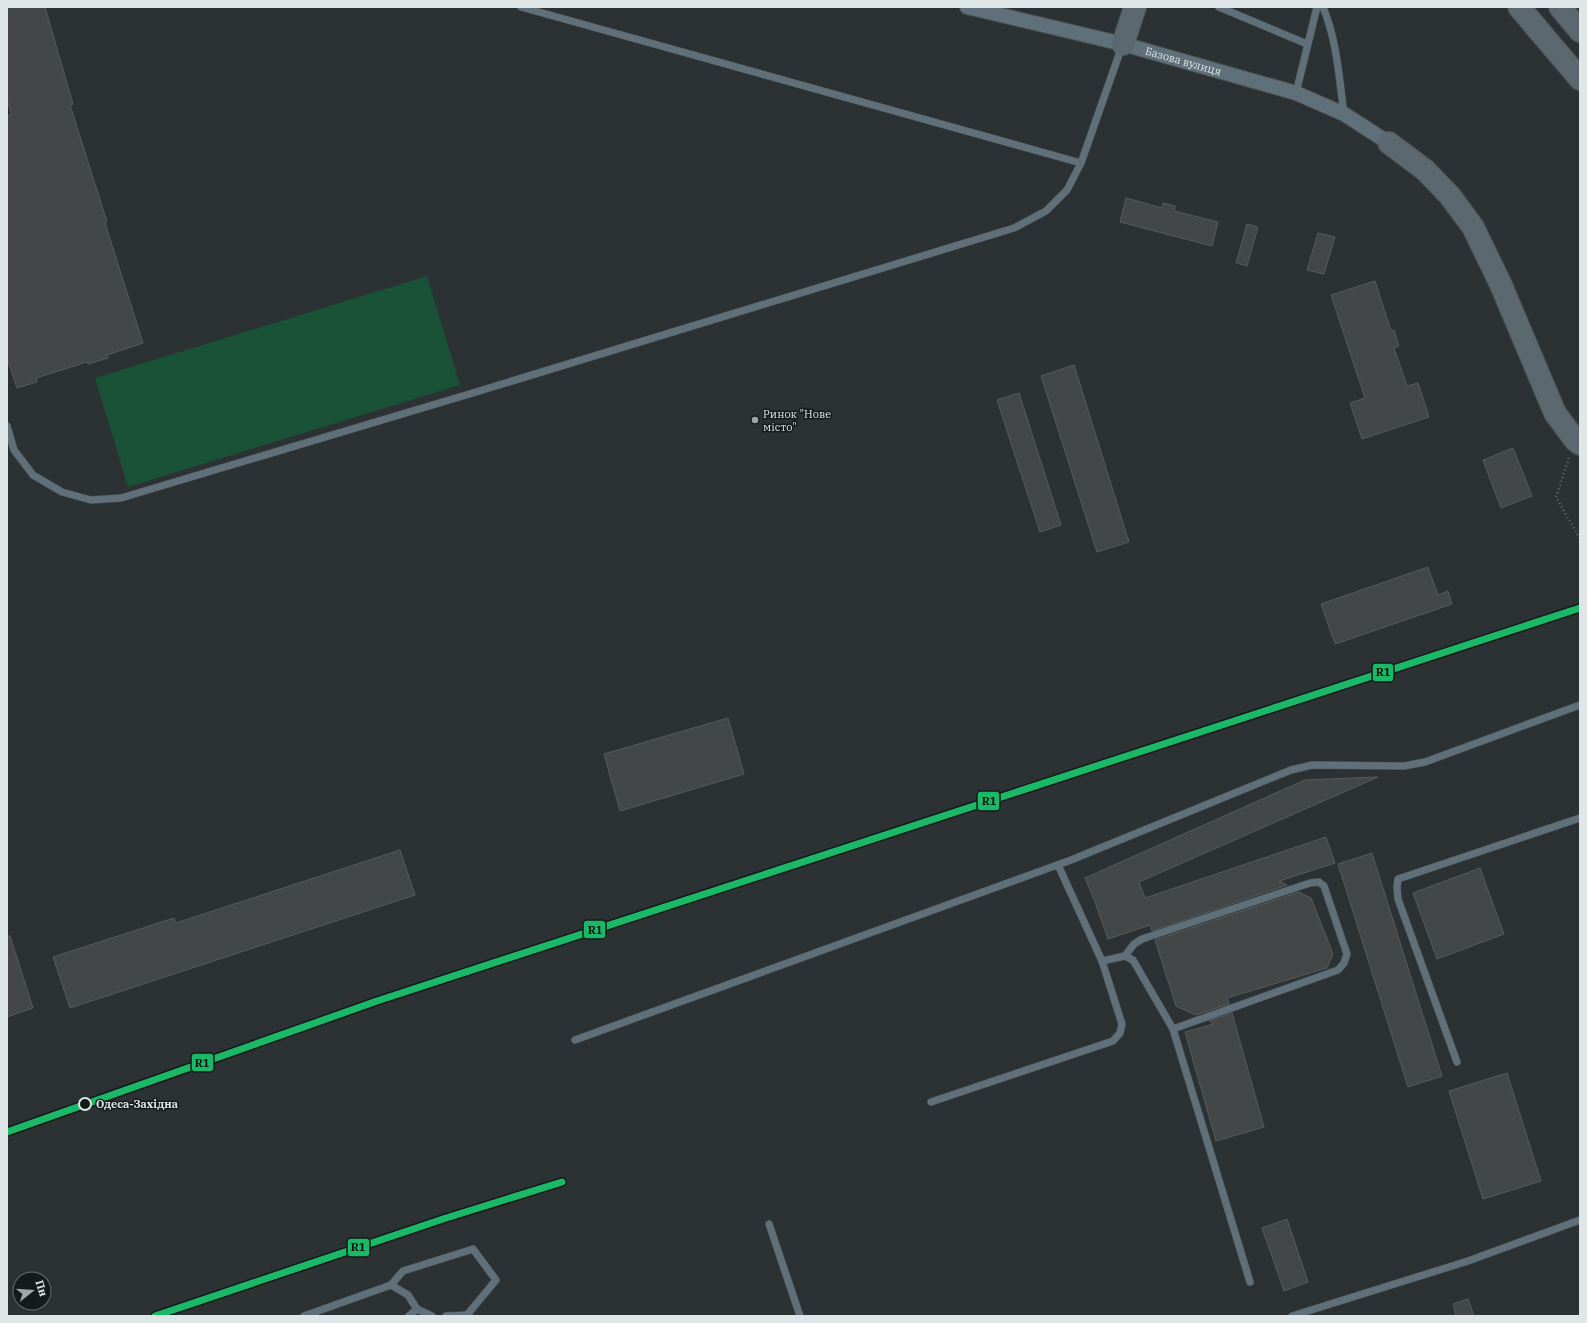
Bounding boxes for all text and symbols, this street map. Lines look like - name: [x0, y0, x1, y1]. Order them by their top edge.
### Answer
- street label: Базова вулиця: [1144, 44, 1223, 79]
- place label: Ринок "Нове місто": [763, 407, 831, 434]
- marker: Ринок "Нове місто": [750, 415, 760, 425]
- line badge: R1: [1372, 663, 1394, 682]
- text: R1: [1376, 665, 1391, 679]
- line badge: R1: [977, 791, 1000, 811]
- text: R1: [982, 794, 997, 808]
- line badge: R1: [583, 920, 606, 939]
- text: R1: [588, 923, 603, 937]
- line badge: R1: [191, 1053, 214, 1072]
- text: R1: [195, 1056, 210, 1070]
- marker: Одеса-Західна: [78, 1097, 92, 1111]
- place label: Одеса-Західна: [96, 1097, 178, 1111]
- line badge: R1: [347, 1238, 370, 1257]
- text: R1: [351, 1240, 366, 1254]
- north arrow: [12, 1271, 52, 1311]
- text: Пн: [32, 1278, 51, 1298]

